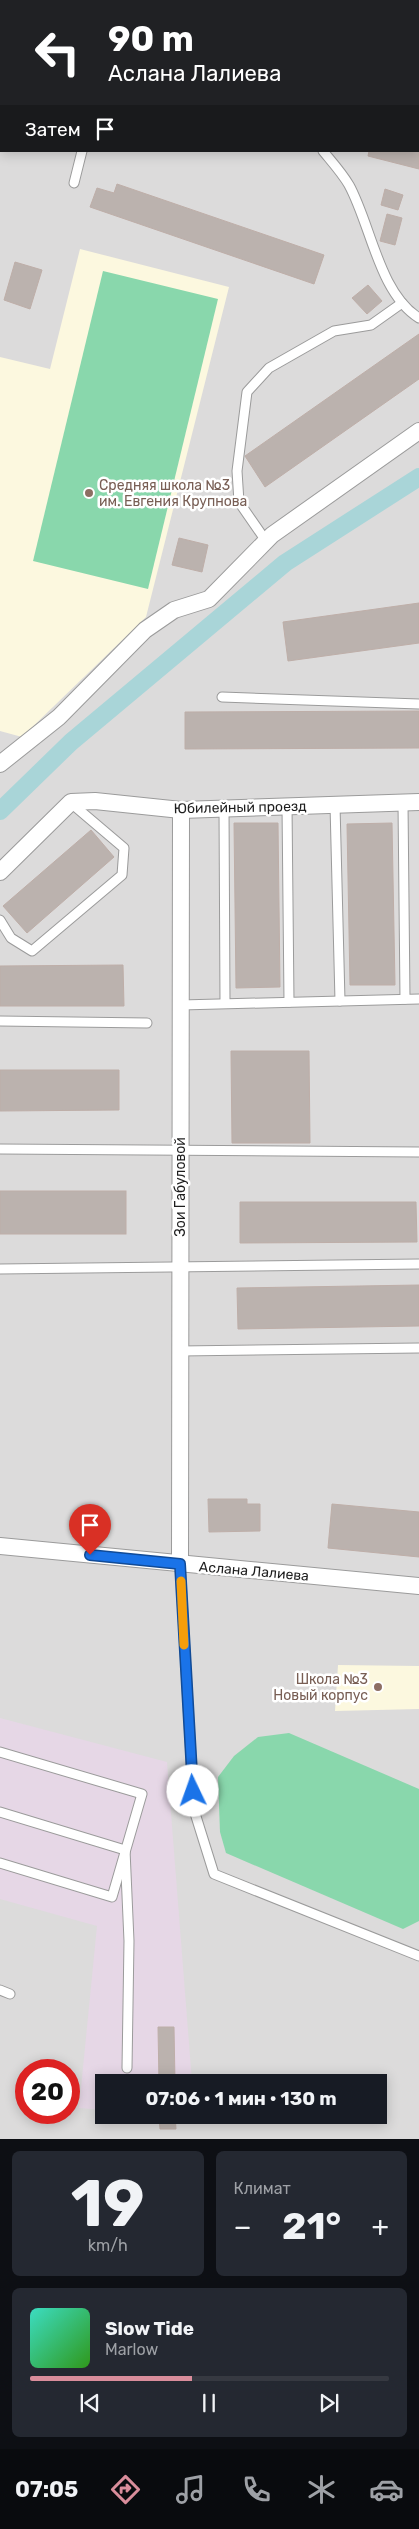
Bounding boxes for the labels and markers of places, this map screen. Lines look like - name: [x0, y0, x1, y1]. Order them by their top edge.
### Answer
- place label: Средняя школа №3 им. Евгения Крупнова: [99, 477, 247, 510]
- marker: Средняя школа №3 им. Евгения Крупнова: [83, 487, 95, 499]
- pin: [69, 1504, 111, 1555]
- place label: Школа №3 Новый корпус: [273, 1671, 368, 1704]
- marker: Школа №3 Новый корпус: [372, 1681, 384, 1693]

